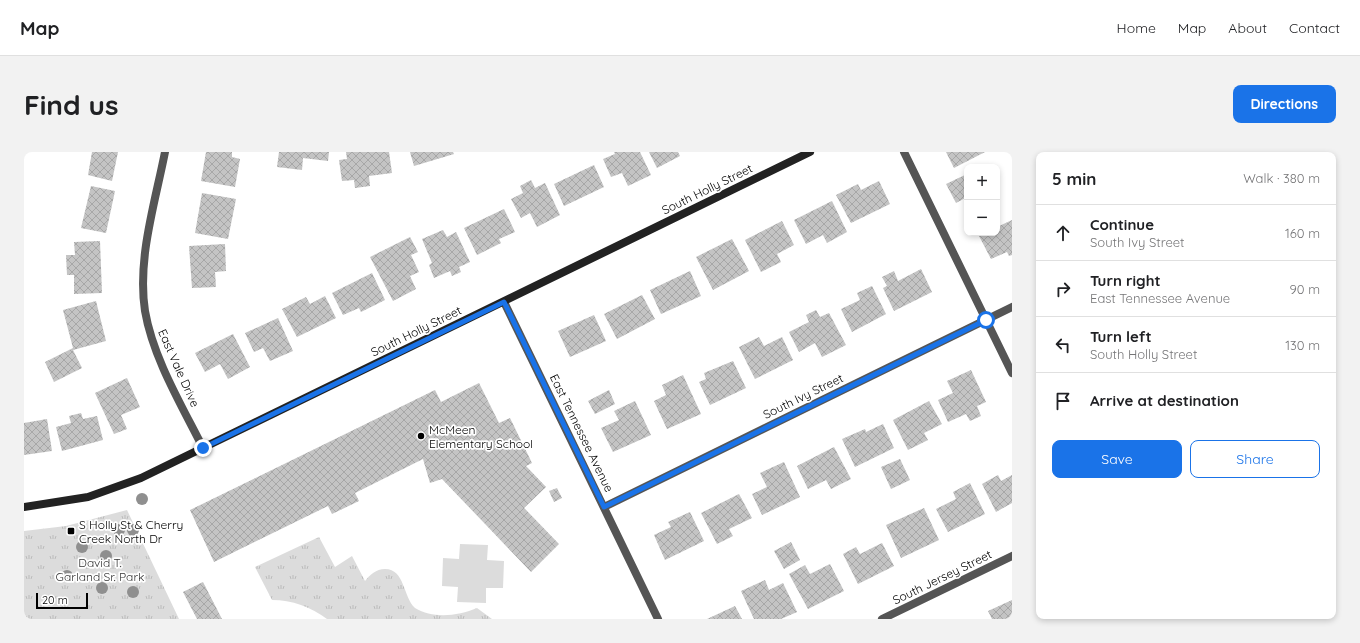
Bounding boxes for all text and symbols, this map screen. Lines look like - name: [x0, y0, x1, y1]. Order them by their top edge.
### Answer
- text: Map: [20, 16, 59, 40]
- text: Home: [1117, 19, 1156, 37]
- text: Map: [1178, 19, 1206, 37]
- text: About: [1228, 19, 1267, 37]
- text: Contact: [1289, 19, 1340, 37]
- button: Directions: [1233, 85, 1336, 123]
- text: Find us: [24, 87, 118, 122]
- street label: South Holly Street: [659, 161, 755, 217]
- map controls: [964, 164, 1000, 236]
- button: +: [964, 164, 1000, 200]
- text: 5 min: [1052, 168, 1096, 189]
- text: Walk · 380 m: [1243, 170, 1320, 186]
- button: −: [964, 200, 1000, 236]
- text: Continue: [1090, 215, 1154, 234]
- icon: ahead: [1052, 222, 1074, 244]
- text: 160 m: [1285, 225, 1320, 241]
- text: South Ivy Street: [1090, 234, 1184, 250]
- text: Turn right: [1090, 271, 1161, 290]
- icon: right: [1052, 278, 1074, 300]
- text: 90 m: [1290, 281, 1320, 297]
- text: East Tennessee Avenue: [1090, 290, 1230, 306]
- street label: South Holly Street: [368, 303, 464, 359]
- route start: [977, 311, 995, 329]
- street label: East Vale Drive: [155, 327, 203, 409]
- text: Turn left: [1090, 327, 1152, 346]
- icon: left: [1052, 334, 1074, 356]
- text: 130 m: [1285, 337, 1320, 353]
- text: South Holly Street: [1090, 346, 1197, 362]
- street label: South Ivy Street: [761, 370, 845, 422]
- street label: East Tennessee Avenue: [547, 372, 617, 495]
- icon: arrive: [1052, 390, 1074, 412]
- text: Arrive at destination: [1090, 391, 1239, 410]
- place label: McMeen Elementary School: [429, 422, 533, 451]
- marker: McMeen Elementary School: [416, 431, 426, 441]
- route end: [194, 439, 212, 457]
- button: Save: [1052, 440, 1182, 478]
- button: Share: [1190, 440, 1320, 478]
- place label: S Holly St & Cherry Creek North Dr: [79, 517, 183, 546]
- marker: S Holly St & Cherry Creek North Dr: [66, 526, 76, 536]
- street label: South Jersey Street: [890, 546, 994, 608]
- park label: David T. Garland Sr. Park: [56, 555, 144, 584]
- scale bar: [36, 591, 88, 610]
- text: 20 m: [42, 593, 68, 607]

